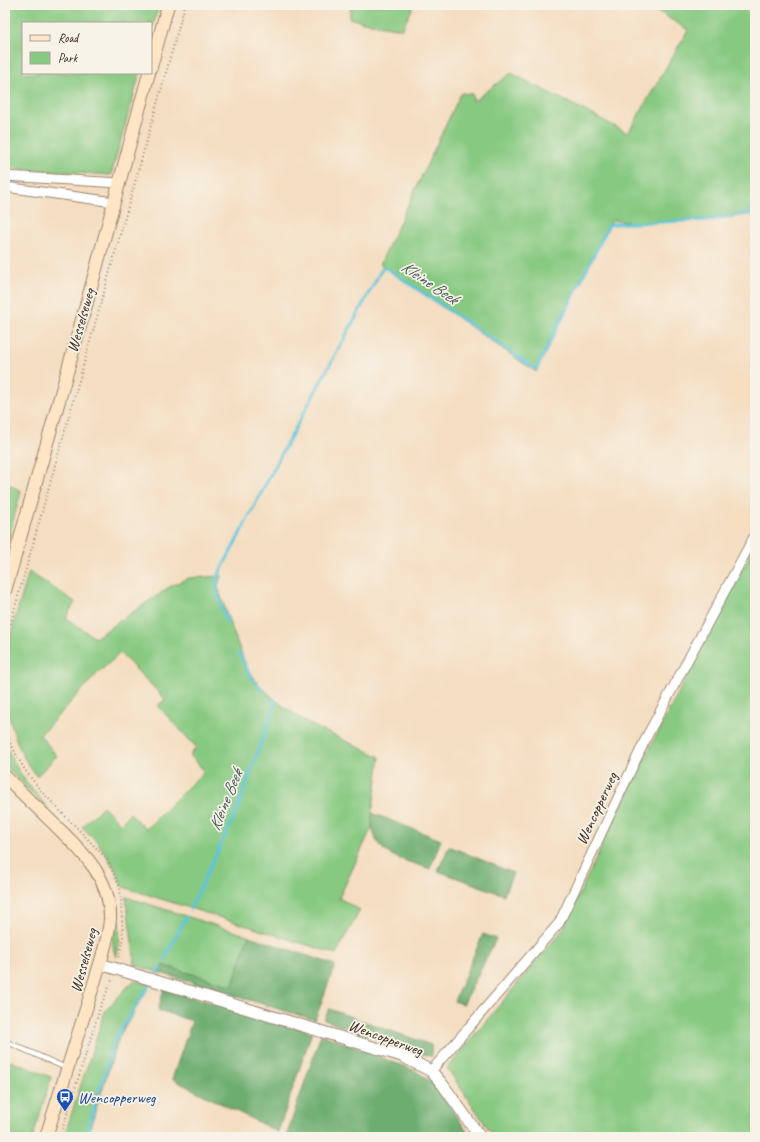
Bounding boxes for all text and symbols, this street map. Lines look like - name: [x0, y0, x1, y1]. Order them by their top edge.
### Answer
- legend: [22, 22, 152, 74]
- text: Road: [58, 30, 80, 46]
- text: Park: [58, 50, 79, 66]
- water label: Kleine Beek: [397, 256, 465, 311]
- street label: Wesselseweg: [62, 285, 100, 355]
- water label: Kleine Beek: [204, 763, 249, 834]
- street label: Wencopperweg: [571, 768, 623, 848]
- street label: Wesselseweg: [66, 925, 102, 994]
- street label: Wencopperweg: [346, 1015, 427, 1061]
- bus stop icon: Wencopperweg: [55, 1087, 75, 1112]
- place label: Wencopperweg: [78, 1088, 157, 1108]

